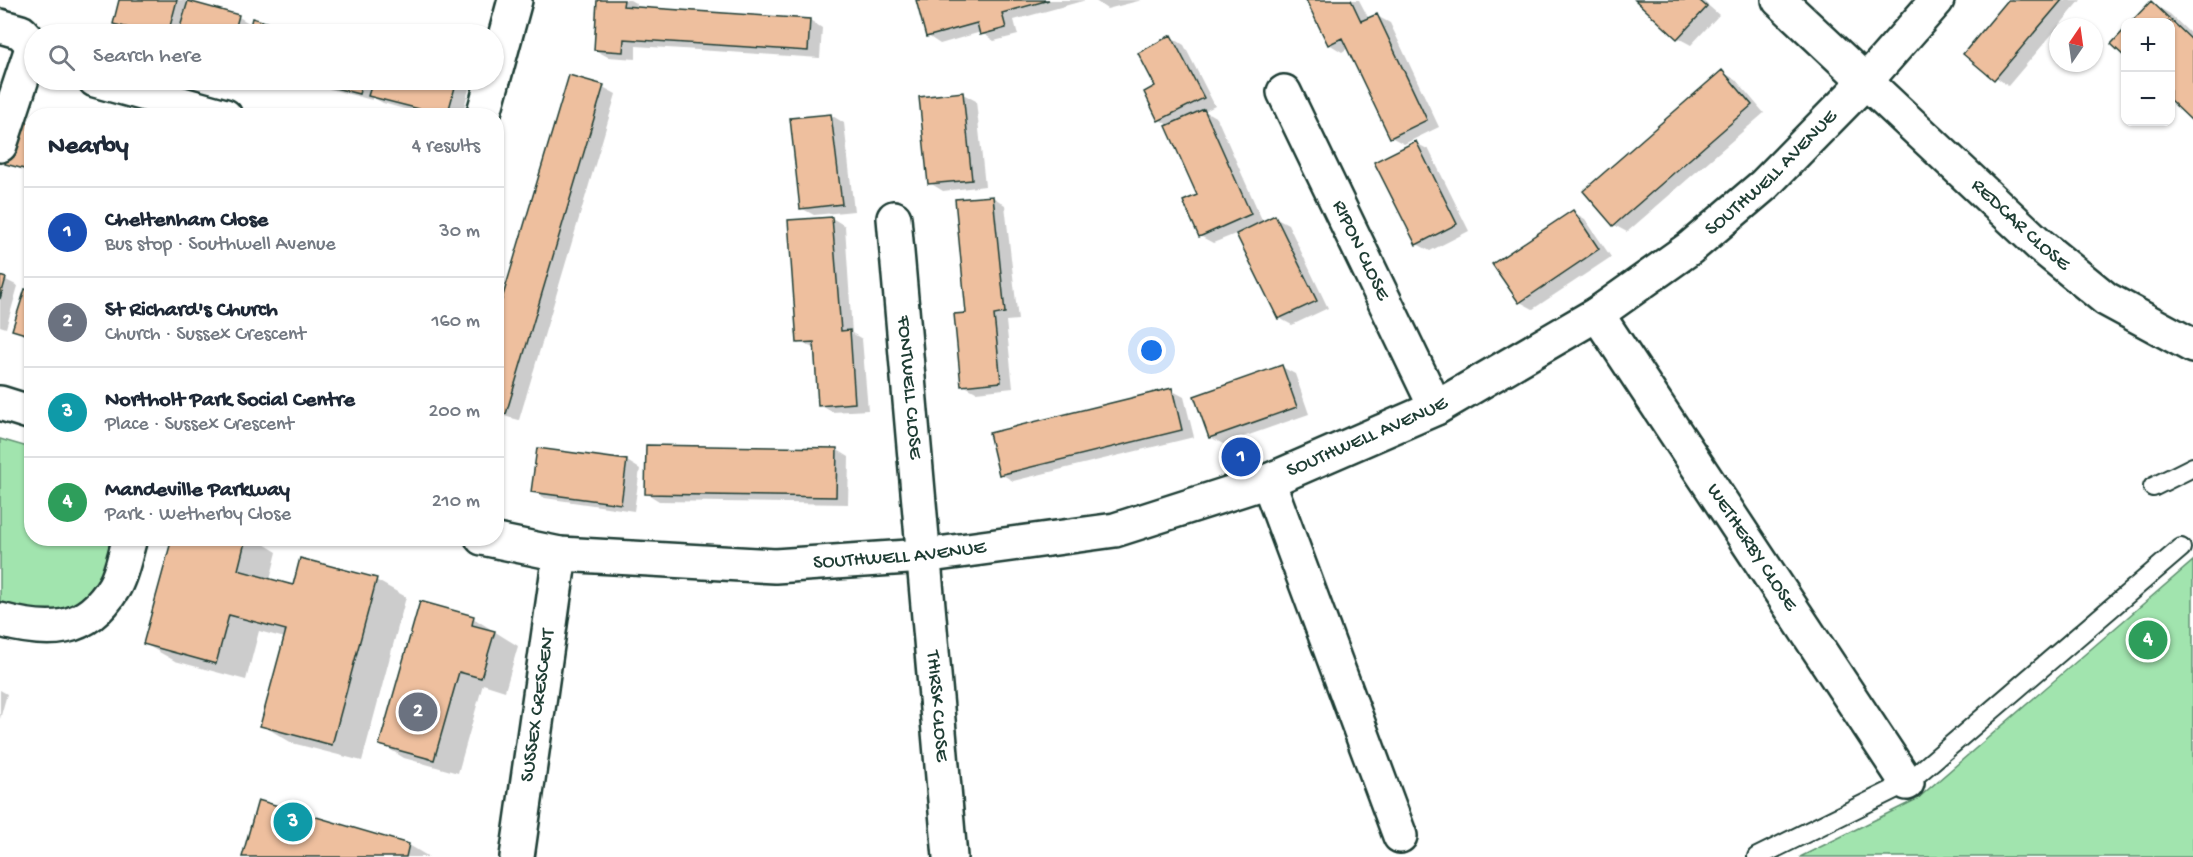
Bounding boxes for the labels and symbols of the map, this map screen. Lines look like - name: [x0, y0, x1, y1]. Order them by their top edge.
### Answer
- north arrow: [2049, 18, 2103, 72]
- street label: SOUTHWELL AVENUE: [1701, 104, 1843, 241]
- street label: REDCAR CLOSE: [1966, 174, 2075, 277]
- street label: RIPON CLOSE: [1326, 197, 1395, 306]
- street label: FONTWELL CLOSE: [891, 314, 927, 462]
- your location: [1137, 336, 1166, 365]
- street label: SOUTHWELL AVENUE: [1283, 391, 1453, 483]
- pin: 1: [1222, 434, 1260, 480]
- street label: WETHERBY CLOSE: [1701, 480, 1803, 617]
- street label: SOUTHWELL AVENUE: [812, 536, 989, 575]
- pin: 4: [2128, 618, 2168, 662]
- street label: SUSSEX CRESCENT: [516, 626, 561, 784]
- street label: THIRSK CLOSE: [920, 649, 953, 764]
- pin: 2: [398, 690, 438, 734]
- pin: 3: [274, 800, 312, 844]

